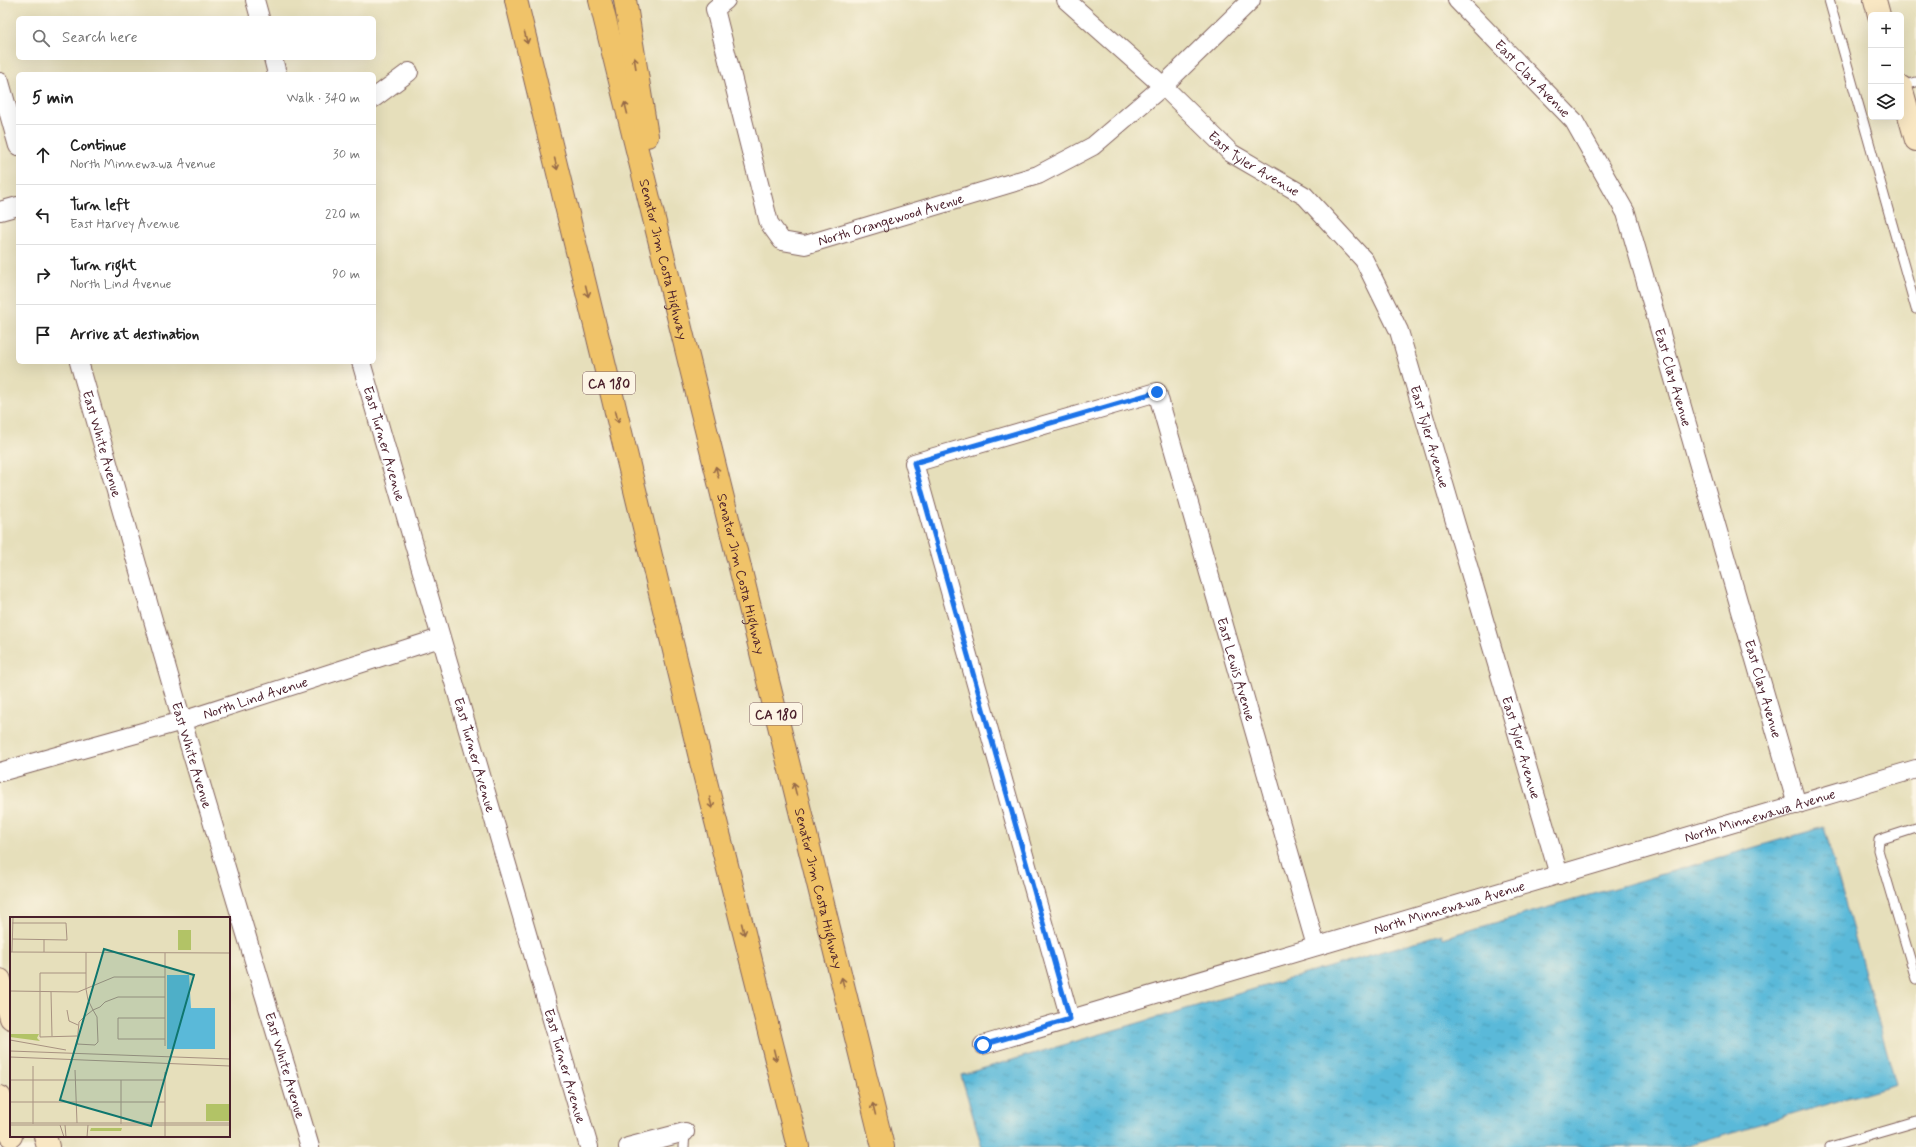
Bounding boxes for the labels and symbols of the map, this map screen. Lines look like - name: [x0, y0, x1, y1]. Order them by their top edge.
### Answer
- one-way arrow: [522, 31, 530, 44]
- street label: East Clay Avenue: [1490, 36, 1574, 122]
- one-way arrow: [631, 57, 639, 70]
- one-way arrow: [622, 102, 630, 115]
- street label: East Tyler Avenue: [1204, 127, 1303, 201]
- one-way arrow: [553, 157, 561, 170]
- street label: Senator Jim Costa Highway: [634, 177, 692, 342]
- street label: North Orangewood Avenue: [816, 190, 967, 251]
- one-way arrow: [583, 284, 591, 297]
- street label: East Clay Avenue: [1650, 326, 1695, 429]
- road number: CA 180: [583, 372, 635, 394]
- route end: [1148, 383, 1166, 401]
- street label: East Tyler Avenue: [1405, 383, 1453, 491]
- street label: East Turner Avenue: [359, 384, 409, 504]
- street label: East White Avenue: [78, 388, 125, 500]
- one-way arrow: [614, 410, 622, 423]
- one-way arrow: [712, 466, 720, 479]
- street label: Senator Jim Costa Highway: [712, 492, 769, 656]
- street label: East Lewis Avenue: [1212, 615, 1259, 724]
- street label: East Clay Avenue: [1740, 638, 1785, 740]
- street label: North Lind Avenue: [201, 673, 310, 724]
- street label: East Tyler Avenue: [1497, 694, 1544, 801]
- street label: East Turner Avenue: [449, 695, 499, 815]
- street label: East White Avenue: [167, 700, 216, 811]
- road number: CA 180: [750, 703, 802, 725]
- one-way arrow: [790, 783, 798, 796]
- street label: North Minnewawa Avenue: [1682, 785, 1838, 847]
- one-way arrow: [708, 797, 715, 810]
- street label: Senator Jim Costa Highway: [790, 806, 847, 971]
- street label: North Minnewawa Avenue: [1372, 877, 1527, 939]
- inset map: [10, 917, 230, 1137]
- one-way arrow: [740, 923, 747, 936]
- one-way arrow: [838, 977, 846, 990]
- street label: East Turner Avenue: [539, 1007, 590, 1126]
- street label: East White Avenue: [260, 1010, 309, 1121]
- route start: [974, 1036, 992, 1054]
- one-way arrow: [772, 1049, 779, 1062]
- one-way arrow: [869, 1103, 877, 1116]

